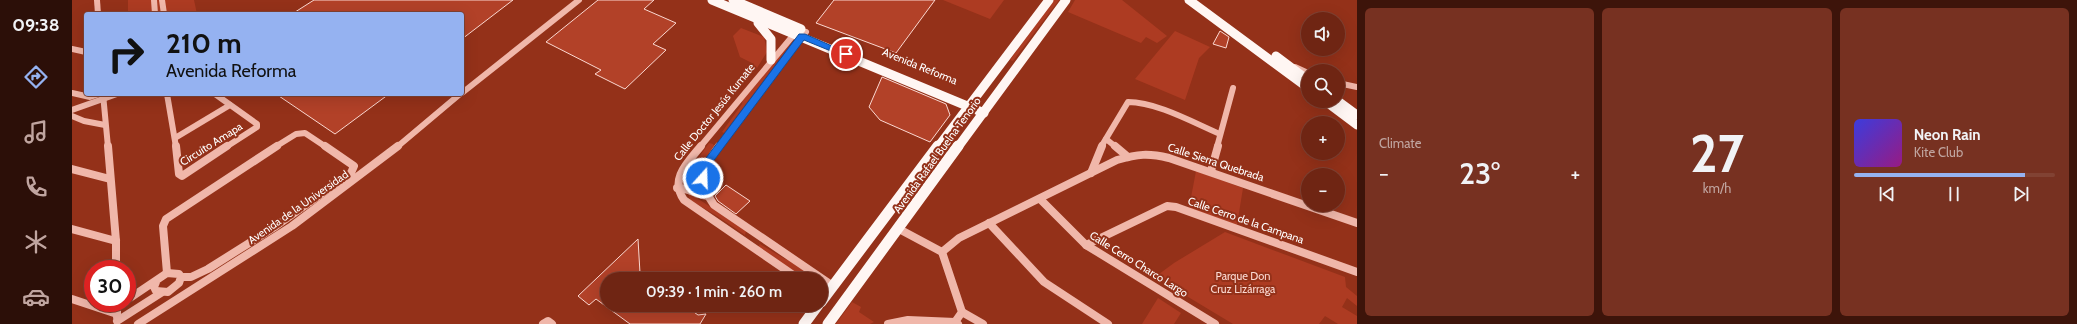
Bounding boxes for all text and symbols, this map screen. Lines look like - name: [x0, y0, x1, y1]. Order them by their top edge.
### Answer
- map controls: [1301, 12, 1345, 212]
- button: sound: [1301, 12, 1345, 56]
- text: 09:38: [12, 14, 60, 36]
- text: 210 m: [166, 26, 242, 60]
- icon: right: [100, 28, 152, 80]
- pin: [829, 37, 863, 71]
- icon: arrive: [835, 43, 857, 65]
- street label: Avenida Reforma: [880, 45, 960, 88]
- text: Avenida Reforma: [166, 60, 296, 82]
- street label: Calle Doctor Jesús Kumate: [670, 60, 758, 164]
- icon: directions: [22, 63, 50, 91]
- button: search: [1301, 64, 1345, 108]
- street label: Avenida Rafael Buelna Tenorio: [890, 94, 984, 216]
- button: +: [1301, 116, 1345, 160]
- icon: music: [22, 118, 50, 146]
- street label: Circuito Amapa: [177, 119, 245, 169]
- text: 27: [1690, 122, 1744, 185]
- text: Neon Rain: [1914, 126, 1981, 144]
- text: Climate: [1379, 135, 1421, 151]
- street label: Calle Sierra Quebrada: [1166, 140, 1267, 184]
- text: Kite Club: [1914, 144, 1963, 160]
- text: 23°: [1459, 155, 1500, 192]
- position arrow: [682, 157, 724, 199]
- text: −: [1379, 160, 1389, 187]
- text: +: [1571, 160, 1580, 187]
- street label: Avenida de la Universidad: [245, 167, 351, 247]
- button: −: [1301, 168, 1345, 212]
- icon: phone: [22, 173, 50, 201]
- text: km/h: [1703, 180, 1731, 196]
- icon: previous: [1876, 183, 1898, 205]
- icon: pause: [1943, 183, 1965, 205]
- icon: next: [2010, 183, 2032, 205]
- street label: Calle Cerro de la Campana: [1186, 194, 1307, 247]
- icon: climate: [22, 228, 50, 256]
- street label: Calle Cerro Charco Largo: [1087, 228, 1191, 300]
- speed limit sign: 30: [84, 260, 136, 312]
- park label: Parque Don Cruz Lizárraga: [1211, 269, 1276, 296]
- icon: car: [22, 283, 50, 311]
- text: 09:39 · 1 min · 260 m: [646, 283, 782, 301]

